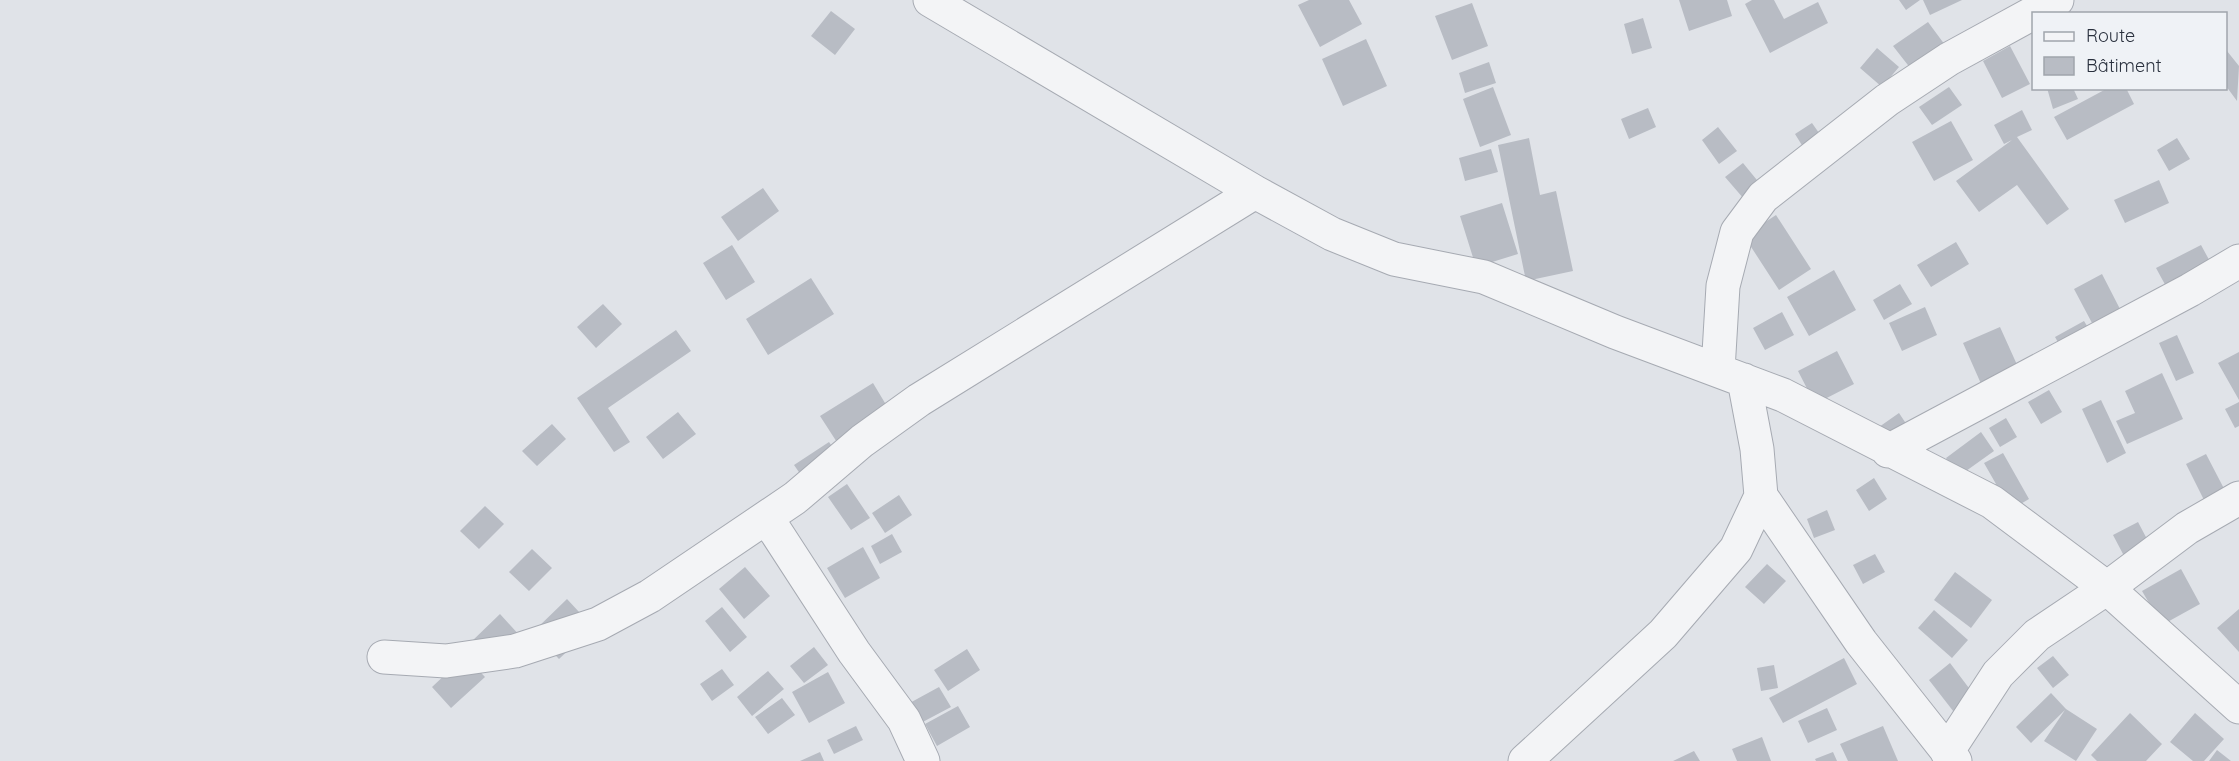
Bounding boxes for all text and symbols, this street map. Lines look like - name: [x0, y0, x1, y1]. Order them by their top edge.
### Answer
- legend: [2032, 12, 2227, 90]
- text: Route: [2086, 24, 2135, 47]
- text: Bâtiment: [2086, 54, 2162, 77]

